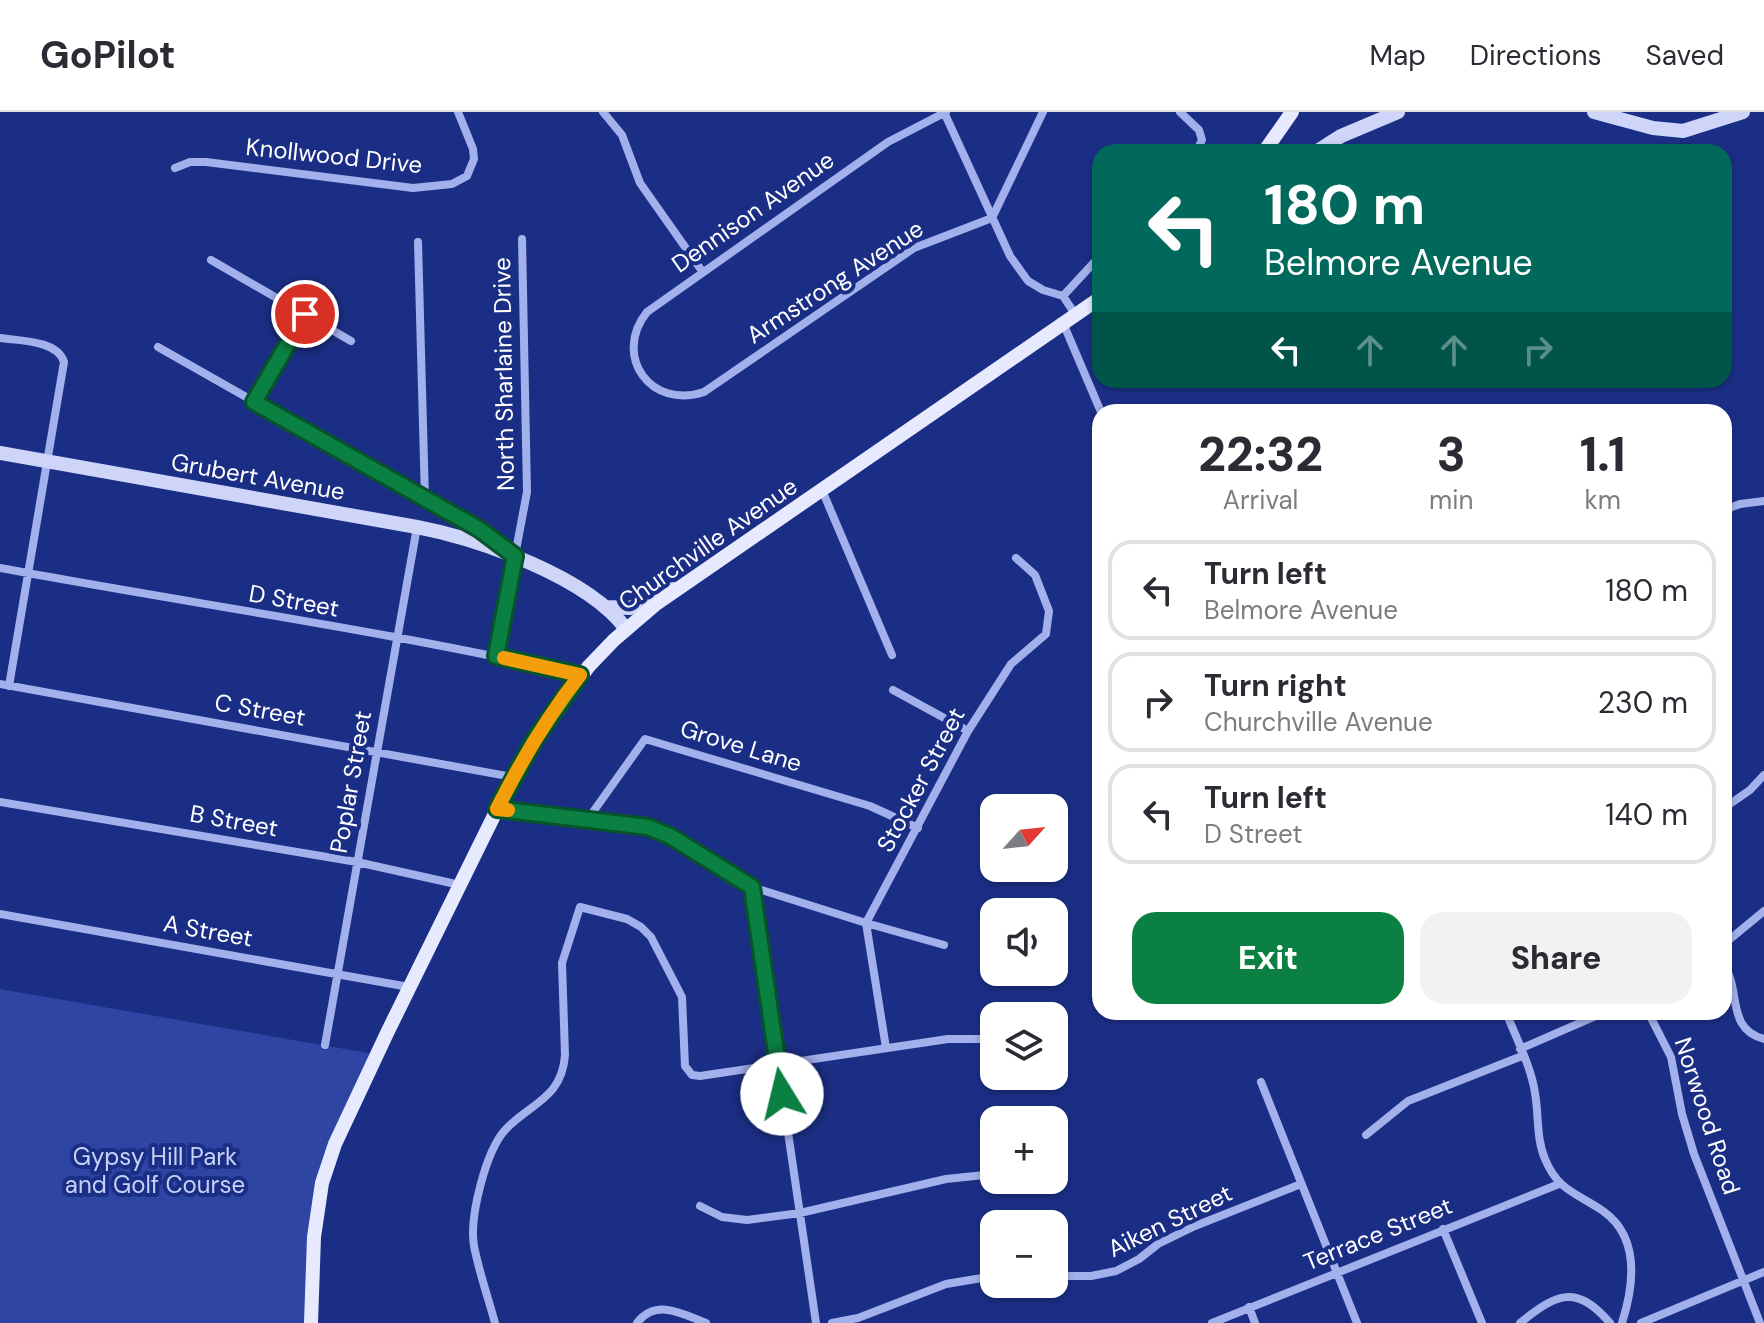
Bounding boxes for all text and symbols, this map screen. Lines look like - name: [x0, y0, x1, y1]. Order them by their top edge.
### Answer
- text: GoPilot: [40, 30, 176, 80]
- text: Map: [1369, 37, 1426, 74]
- text: Directions: [1470, 37, 1602, 74]
- text: Saved: [1646, 37, 1724, 74]
- street label: Knollwood Drive: [244, 131, 424, 180]
- street label: Dennison Avenue: [665, 144, 840, 279]
- text: 180 m: [1264, 168, 1425, 241]
- icon: left: [1132, 176, 1236, 280]
- street label: Armstrong Avenue: [740, 213, 929, 350]
- text: Belmore Avenue: [1264, 239, 1533, 286]
- street label: North Sharlaine Drive: [486, 257, 521, 491]
- pin: [271, 280, 339, 348]
- icon: arrive: [283, 292, 327, 336]
- icon: left: [1264, 328, 1308, 372]
- icon: ahead: [1348, 328, 1392, 372]
- icon: ahead: [1432, 328, 1476, 372]
- icon: right: [1516, 328, 1560, 372]
- text: 22:32: [1198, 423, 1323, 486]
- text: 3: [1437, 423, 1466, 486]
- text: 1.1: [1580, 423, 1626, 486]
- street label: Grubert Avenue: [169, 446, 347, 507]
- street label: Churchville Avenue: [612, 470, 803, 617]
- text: Arrival: [1223, 483, 1298, 517]
- text: min: [1429, 483, 1473, 517]
- text: km: [1585, 483, 1621, 517]
- text: Turn left: [1204, 554, 1327, 593]
- icon: left: [1136, 568, 1180, 612]
- text: 180 m: [1605, 571, 1688, 610]
- street label: D Street: [247, 577, 342, 624]
- text: Belmore Avenue: [1204, 593, 1398, 627]
- text: Turn right: [1204, 666, 1347, 705]
- icon: right: [1136, 680, 1180, 724]
- text: 230 m: [1598, 683, 1688, 722]
- street label: C Street: [212, 686, 308, 733]
- street label: Stocker Street: [870, 702, 972, 857]
- text: Churchville Avenue: [1204, 705, 1433, 739]
- street label: Poplar Street: [323, 708, 378, 856]
- street label: Grove Lane: [677, 712, 806, 779]
- text: Turn left: [1204, 778, 1327, 817]
- icon: left: [1136, 792, 1180, 836]
- north arrow: [980, 794, 1068, 882]
- map controls: [980, 794, 1068, 1298]
- text: 140 m: [1605, 795, 1688, 834]
- street label: B Street: [188, 798, 281, 843]
- text: D Street: [1204, 817, 1303, 851]
- button: sound: [980, 898, 1068, 986]
- street label: A Street: [161, 907, 255, 954]
- button: Exit: [1132, 912, 1404, 1004]
- button: Share: [1420, 912, 1692, 1004]
- button: layers: [980, 1002, 1068, 1090]
- street label: Norwood Road: [1667, 1033, 1747, 1198]
- position arrow: [740, 1052, 824, 1136]
- button: +: [980, 1106, 1068, 1194]
- park label: Gypsy Hill Park and Golf Course: [65, 1141, 245, 1200]
- street label: Aiken Street: [1102, 1177, 1237, 1264]
- street label: Terrace Street: [1299, 1190, 1457, 1277]
- button: −: [980, 1210, 1068, 1298]

